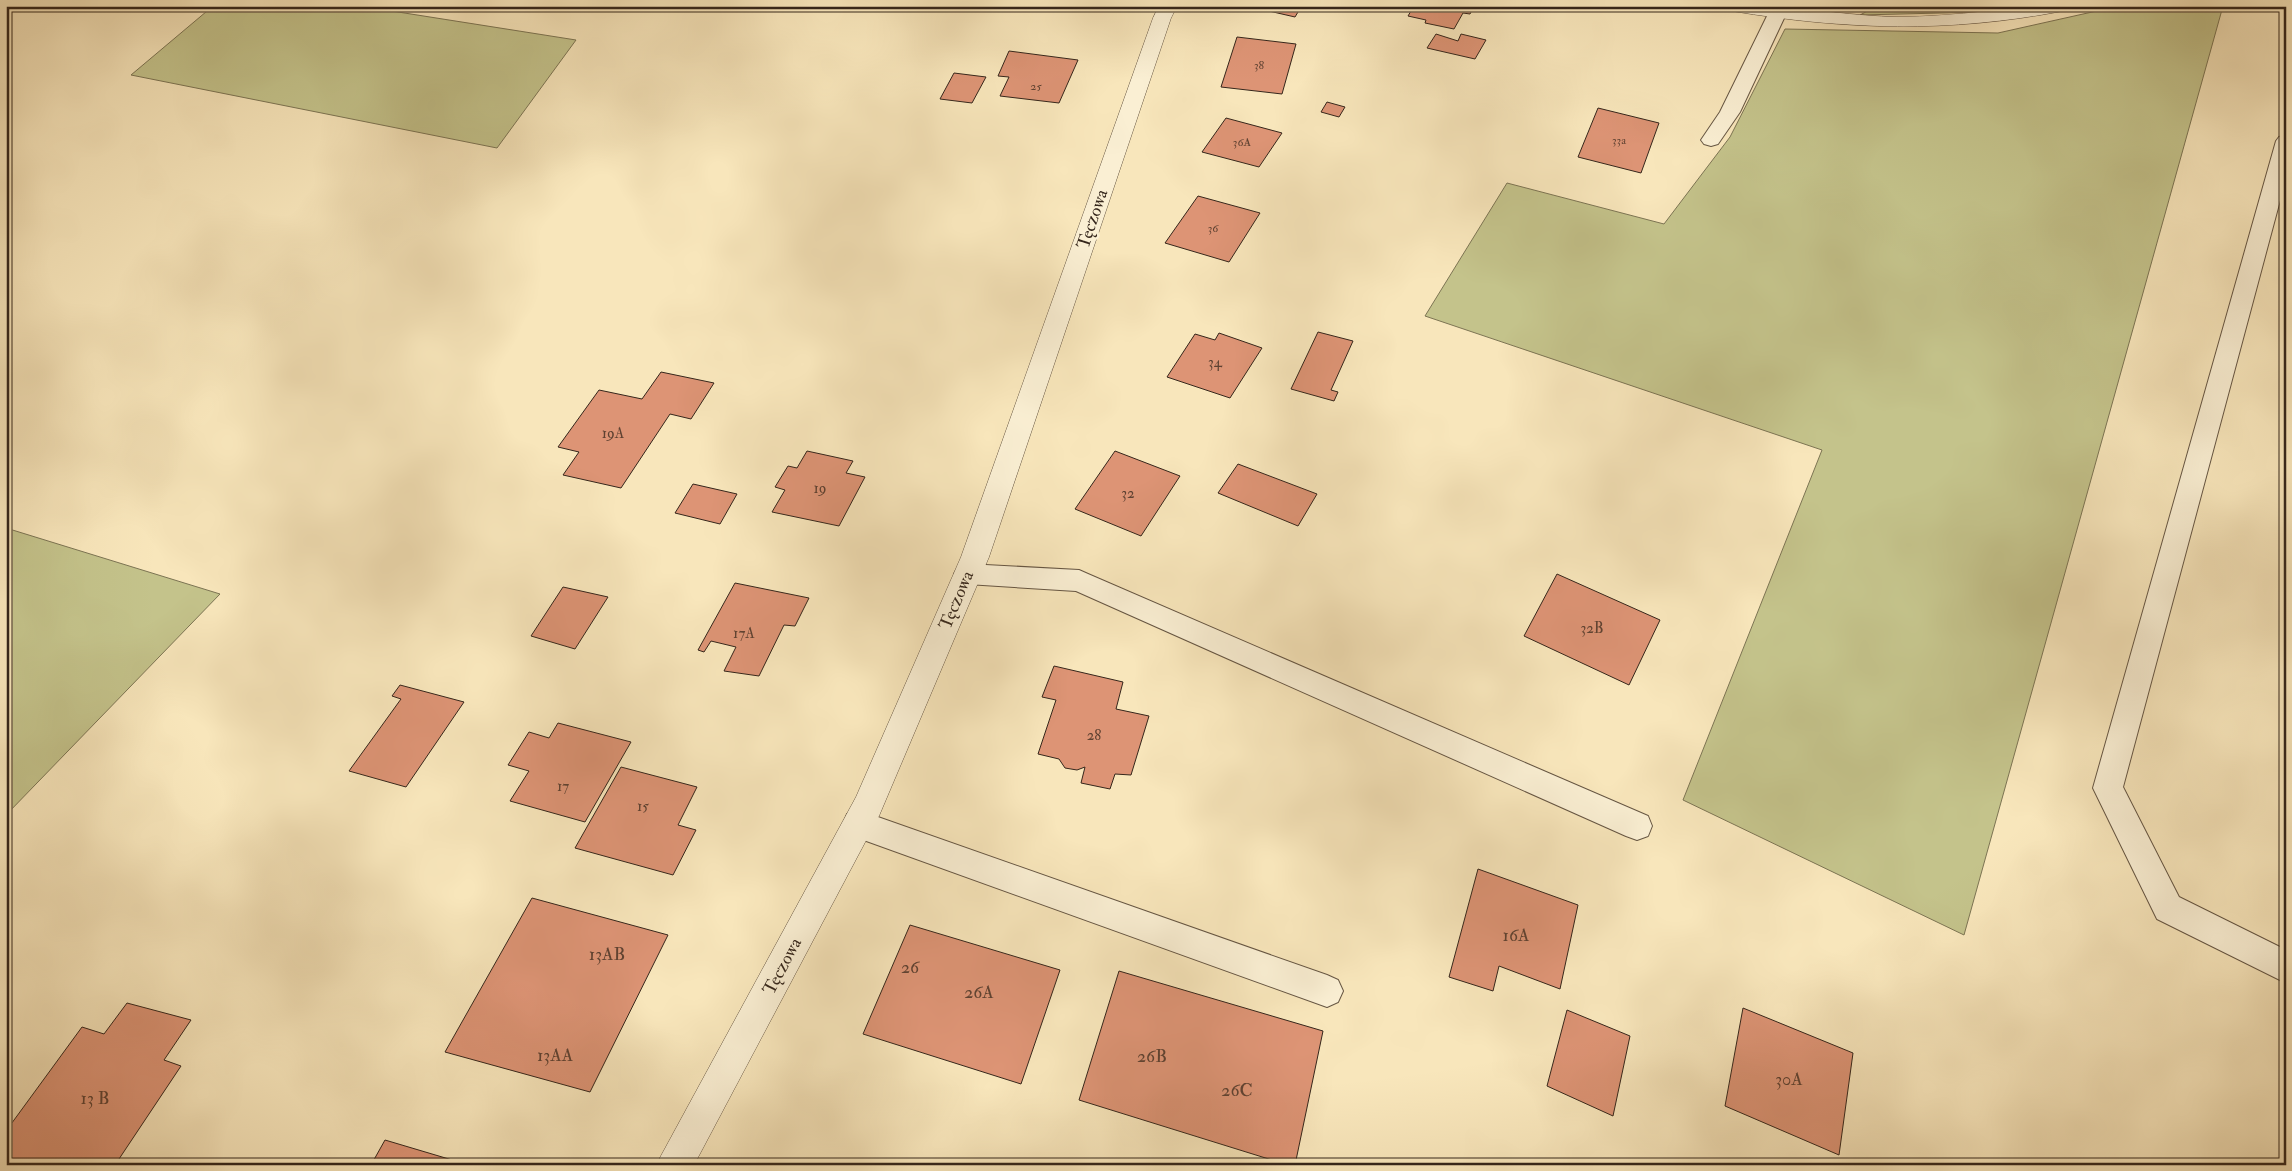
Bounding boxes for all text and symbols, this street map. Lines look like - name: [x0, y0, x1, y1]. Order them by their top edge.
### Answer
- house number: 38: [1254, 58, 1264, 73]
- house number: 25: [1030, 79, 1042, 94]
- house number: 33a: [1612, 133, 1627, 148]
- house number: 36A: [1233, 135, 1252, 150]
- street label: Tęczowa: [1072, 186, 1114, 252]
- house number: 36: [1208, 221, 1219, 236]
- house number: 34: [1208, 353, 1223, 372]
- house number: 19A: [602, 424, 625, 443]
- house number: 19: [814, 479, 826, 498]
- house number: 32: [1121, 484, 1135, 503]
- street label: Tęczowa: [934, 567, 979, 633]
- house number: 32B: [1580, 619, 1604, 638]
- house number: 17A: [733, 624, 755, 643]
- house number: 28: [1087, 726, 1101, 745]
- house number: 17: [557, 777, 569, 796]
- house number: 15: [637, 797, 649, 816]
- house number: 16A: [1503, 924, 1530, 947]
- street label: Tęczowa: [758, 933, 807, 999]
- house number: 13AB: [589, 943, 625, 966]
- house number: 26: [901, 956, 920, 979]
- house number: 26A: [964, 981, 994, 1004]
- house number: 13AA: [537, 1044, 574, 1067]
- house number: 26B: [1137, 1045, 1167, 1068]
- house number: 30A: [1775, 1068, 1803, 1091]
- house number: 26C: [1221, 1079, 1253, 1102]
- house number: 13 B: [81, 1087, 109, 1110]

